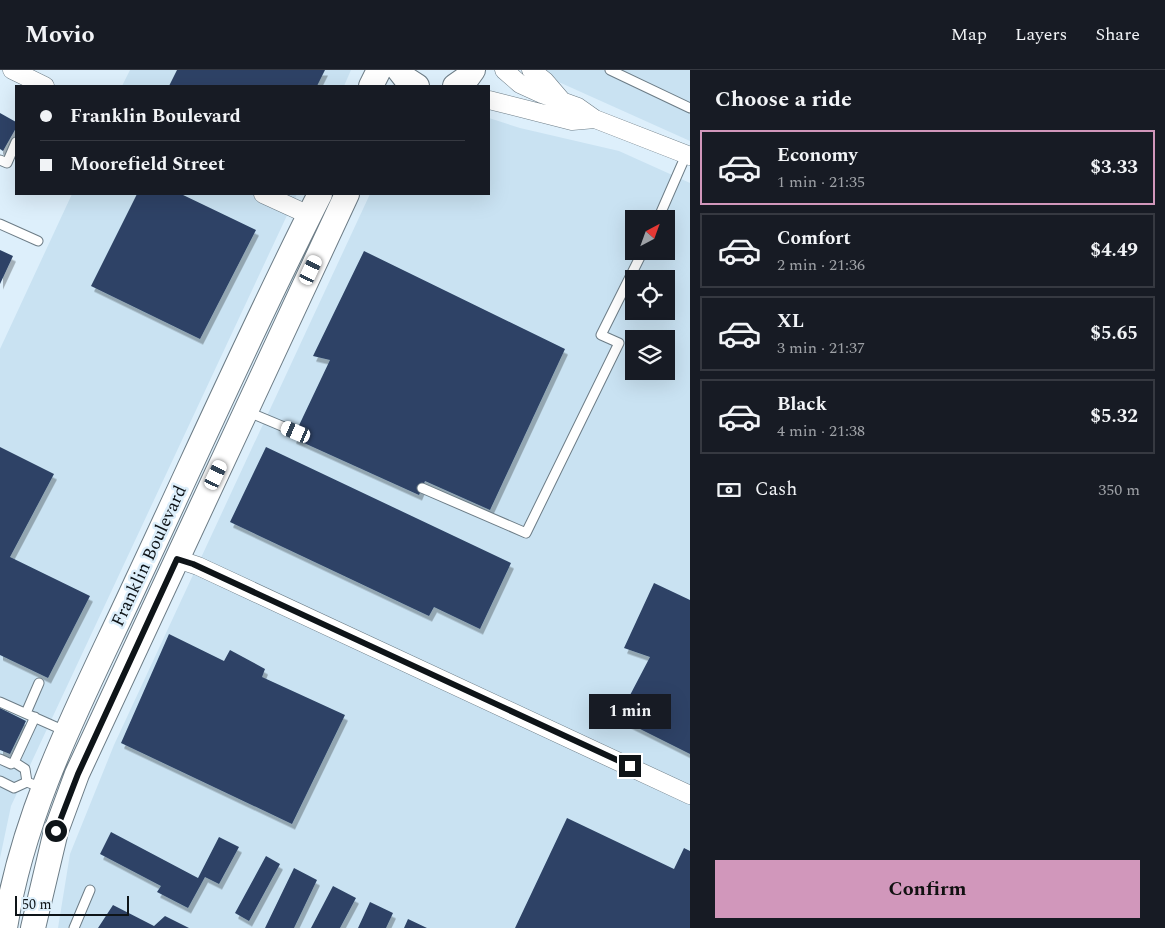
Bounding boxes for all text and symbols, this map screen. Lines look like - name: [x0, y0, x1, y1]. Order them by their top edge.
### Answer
- text: Movio: [25, 17, 95, 53]
- text: Map: [951, 21, 987, 48]
- text: Layers: [1015, 21, 1067, 48]
- text: Share: [1095, 21, 1140, 48]
- text: Choose a ride: [715, 83, 852, 116]
- text: Franklin Boulevard: [70, 102, 241, 131]
- text: Economy: [777, 141, 858, 170]
- icon: car: [717, 145, 762, 190]
- text: Moorefield Street: [70, 150, 225, 179]
- text: $3.33: [1090, 153, 1138, 182]
- text: 1 min · 21:35: [777, 170, 865, 194]
- north arrow: [625, 210, 675, 260]
- map controls: [625, 210, 675, 380]
- text: Comfort: [777, 224, 851, 253]
- icon: car: [717, 228, 762, 273]
- text: $4.49: [1090, 236, 1138, 265]
- car: [297, 253, 324, 287]
- text: 2 min · 21:36: [777, 253, 865, 277]
- button: locate: [625, 270, 675, 320]
- text: XL: [777, 307, 804, 336]
- icon: car: [717, 311, 762, 356]
- text: $5.65: [1090, 319, 1138, 348]
- button: layers: [625, 330, 675, 380]
- text: 3 min · 21:37: [777, 336, 865, 360]
- text: Black: [777, 390, 827, 419]
- icon: car: [717, 394, 762, 439]
- text: $5.32: [1090, 402, 1138, 431]
- car: [279, 419, 312, 445]
- text: 4 min · 21:38: [777, 419, 865, 443]
- car: [202, 458, 229, 492]
- text: Cash: [755, 475, 797, 504]
- icon: cash: [715, 476, 743, 504]
- text: 350 m: [1098, 478, 1140, 502]
- street label: Franklin Boulevard: [104, 481, 194, 631]
- callout: 1 min: [589, 694, 671, 728]
- text: 1 min: [609, 699, 651, 723]
- route end: [619, 755, 641, 777]
- route start: [45, 820, 67, 842]
- button: Confirm: [715, 860, 1140, 918]
- scale bar: [15, 893, 129, 916]
- text: 50 m: [22, 894, 52, 915]

